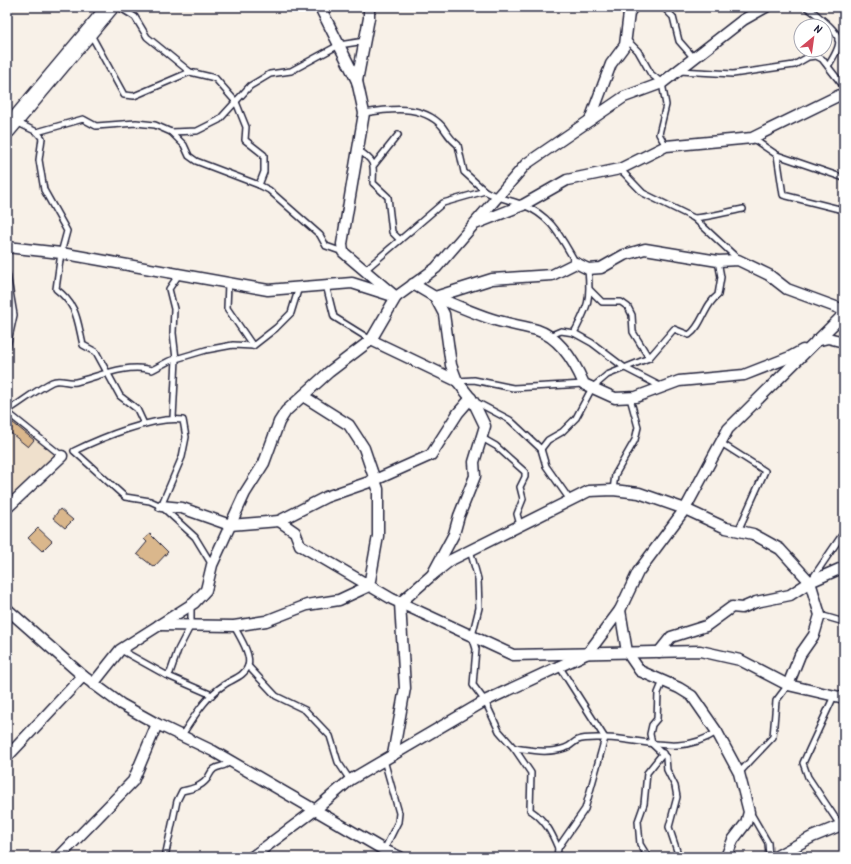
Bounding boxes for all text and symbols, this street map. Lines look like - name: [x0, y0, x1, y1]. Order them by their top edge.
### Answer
- north arrow: [793, 18, 833, 58]
- text: N: [810, 21, 825, 40]

